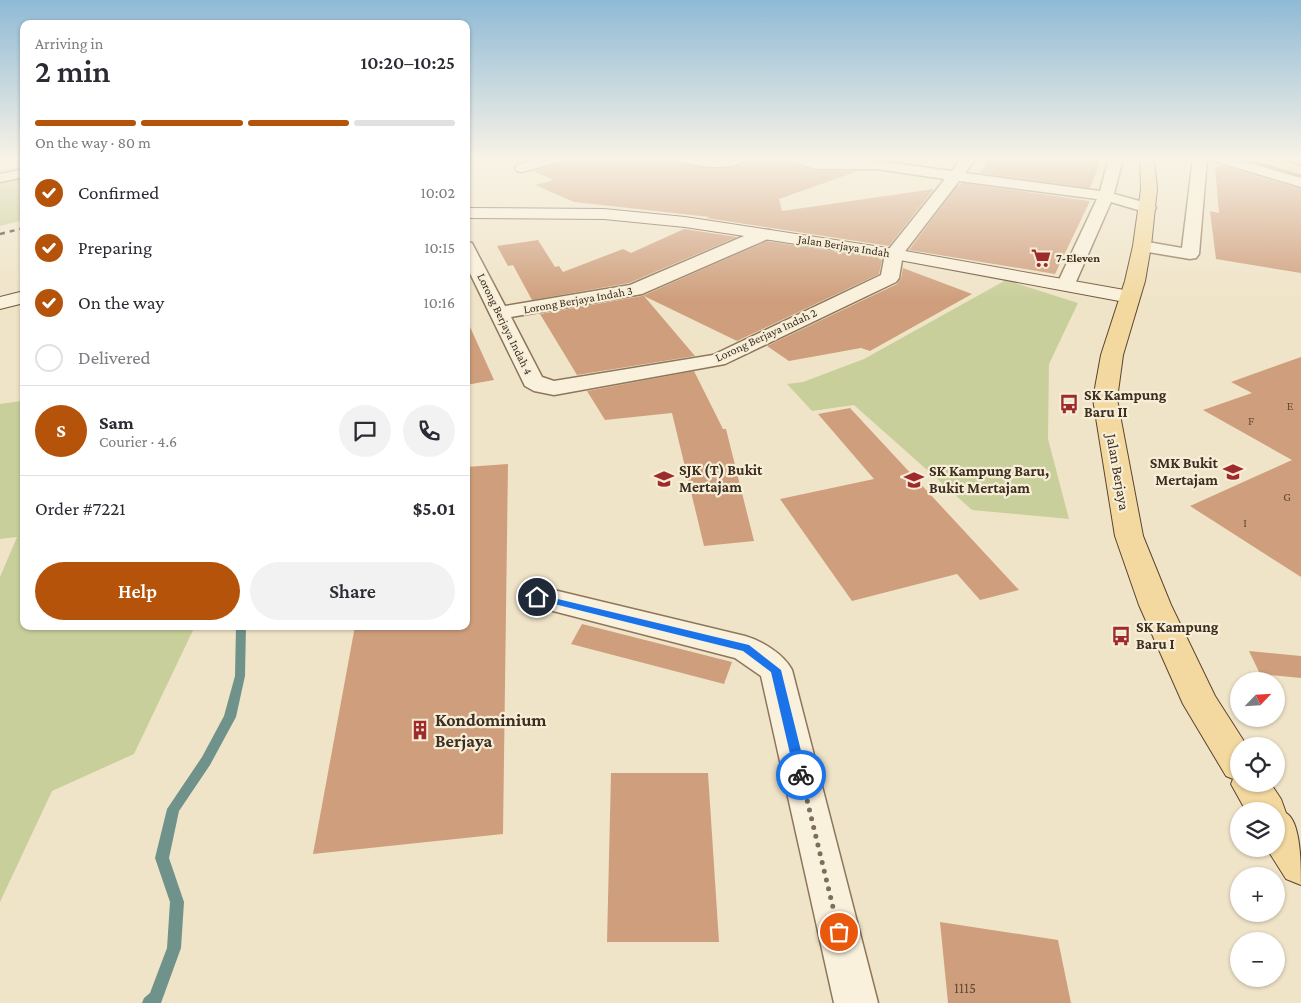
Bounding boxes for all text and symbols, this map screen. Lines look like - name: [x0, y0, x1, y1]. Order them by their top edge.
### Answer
- text: Arriving in: [35, 35, 103, 52]
- text: 10:20–10:25: [361, 52, 455, 73]
- text: 2 min: [35, 53, 110, 89]
- text: On the way · 80 m: [35, 134, 151, 151]
- icon: check: [35, 179, 63, 207]
- text: Confirmed: [78, 182, 159, 203]
- text: 10:02: [420, 184, 455, 201]
- street label: Jalan Berjaya Indah: [796, 232, 891, 260]
- icon: check: [35, 234, 63, 262]
- text: Preparing: [78, 237, 152, 258]
- text: 10:15: [424, 239, 455, 256]
- supermarket icon: 7-Eleven: [1030, 247, 1052, 269]
- place label: 7-Eleven: [1056, 251, 1100, 265]
- street label: Lorong Berjaya Indah 4: [474, 271, 536, 377]
- street label: Lorong Berjaya Indah 3: [522, 283, 634, 316]
- icon: check: [35, 289, 63, 317]
- text: On the way: [78, 292, 164, 313]
- text: 10:16: [424, 294, 455, 311]
- street label: Lorong Berjaya Indah 2: [713, 305, 819, 365]
- text: Delivered: [78, 347, 151, 368]
- place label: SK Kampung Baru II: [1084, 387, 1167, 420]
- bus stop icon: SK Kampung Baru II: [1058, 393, 1080, 415]
- house number: E: [1287, 399, 1294, 413]
- button: chat: [339, 405, 391, 457]
- button: phone: [403, 405, 455, 457]
- text: Sam: [99, 412, 134, 433]
- house number: F: [1248, 414, 1254, 428]
- text: S: [56, 420, 66, 441]
- street label: Jalan Berjaya: [1102, 430, 1133, 512]
- text: Courier · 4.6: [99, 433, 177, 450]
- place label: SMK Bukit Mertajam: [1150, 455, 1219, 489]
- school or university icon: SMK Bukit Mertajam: [1222, 461, 1244, 483]
- place label: SJK (T) Bukit Mertajam: [679, 462, 763, 496]
- place label: SK Kampung Baru, Bukit Mertajam: [929, 463, 1049, 497]
- school or university icon: SJK (T) Bukit Mertajam: [653, 468, 675, 490]
- school or university icon: SK Kampung Baru, Bukit Mertajam: [903, 469, 925, 491]
- house number: G: [1283, 490, 1291, 504]
- text: Order #7221: [35, 498, 126, 519]
- text: $5.01: [413, 498, 455, 519]
- house number: I: [1243, 516, 1247, 530]
- button: Help: [35, 562, 240, 620]
- button: Share: [250, 562, 455, 620]
- pin: [516, 576, 558, 618]
- icon: home: [523, 583, 551, 611]
- place label: SK Kampung Baru I: [1136, 619, 1219, 652]
- bus stop icon: SK Kampung Baru I: [1110, 625, 1132, 647]
- north arrow: [1230, 672, 1285, 728]
- map controls: [1230, 672, 1285, 987]
- place label: Kondominium Berjaya: [435, 710, 547, 752]
- building icon: Kondominium Berjaya: [409, 719, 431, 741]
- button: locate: [1230, 737, 1285, 792]
- courier: [776, 750, 826, 800]
- icon: bike: [787, 761, 815, 789]
- button: layers: [1230, 802, 1285, 857]
- button: +: [1230, 867, 1285, 922]
- pin: [818, 911, 860, 953]
- icon: bag: [825, 918, 853, 946]
- button: −: [1230, 932, 1285, 987]
- house number: 1115: [954, 980, 976, 996]

